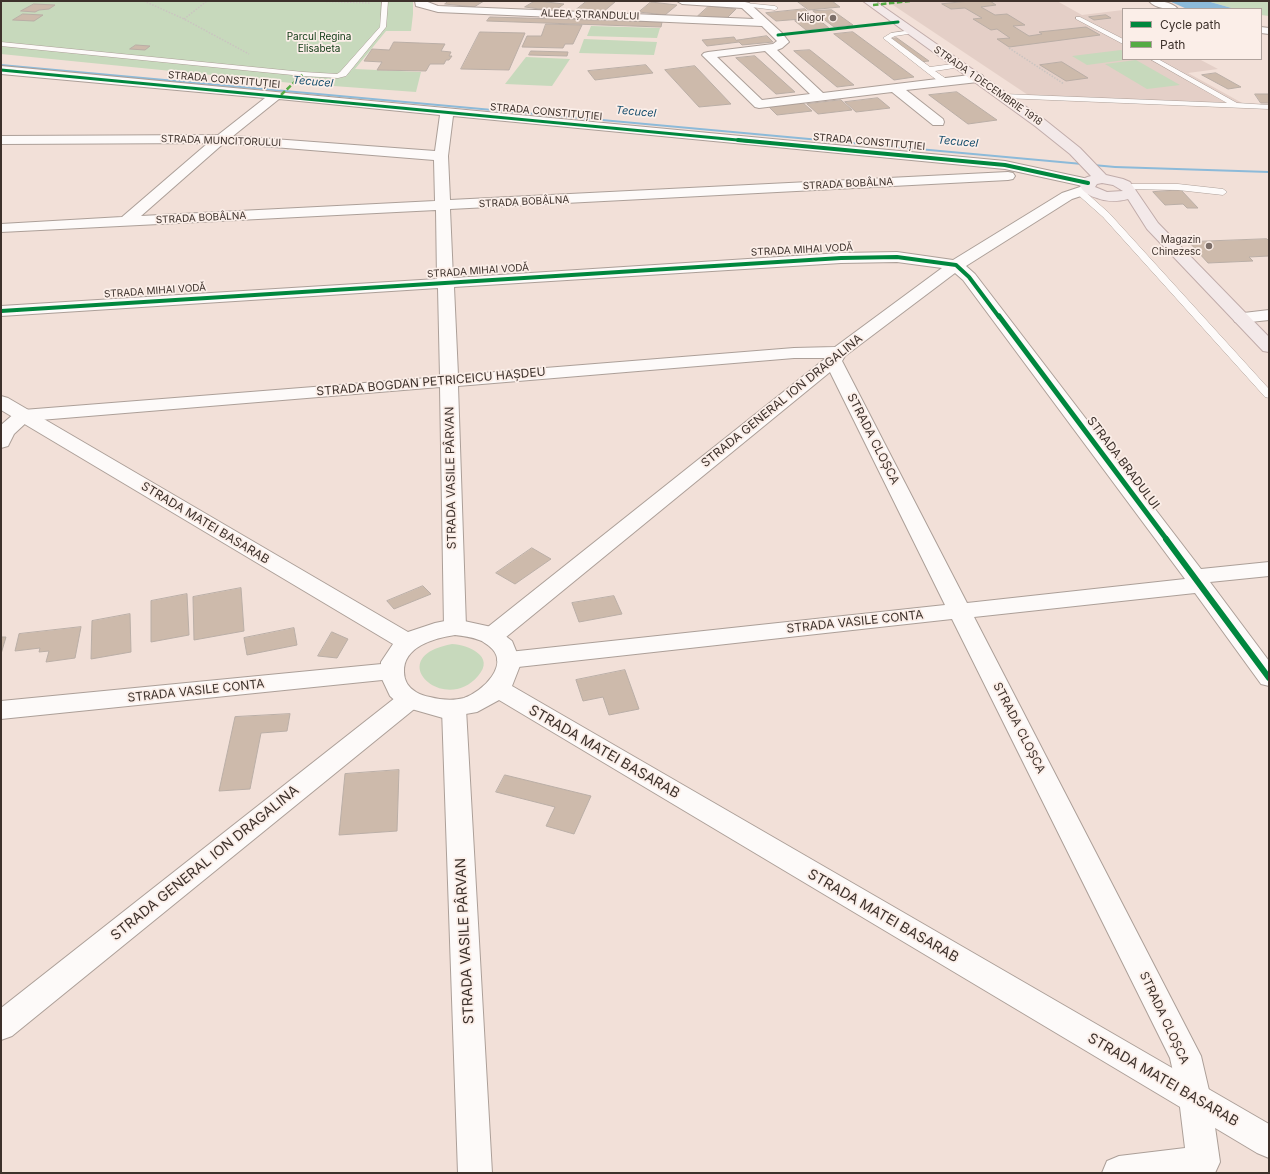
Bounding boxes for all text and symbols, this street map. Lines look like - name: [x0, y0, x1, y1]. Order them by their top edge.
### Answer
- street label: ALEEA ȘTRANDULUI: [541, 7, 639, 23]
- legend: [1122, 8, 1262, 60]
- place label: Kligor: [798, 12, 825, 24]
- marker: Kligor: [828, 13, 838, 23]
- text: Cycle path: [1160, 17, 1221, 32]
- park label: Parcul Regina Elisabeta: [287, 31, 351, 54]
- text: Path: [1160, 37, 1185, 52]
- street label: STRADA 1 DECEMBRIE 1918: [931, 44, 1045, 128]
- street label: STRADA CONSTITUȚIEI: [167, 69, 281, 91]
- water label: Tecucel: [292, 74, 334, 90]
- street label: STRADA CONSTITUȚIEI: [489, 101, 603, 123]
- water label: Tecucel: [615, 104, 657, 120]
- street label: STRADA CONSTITUȚIEI: [812, 131, 926, 153]
- street label: STRADA MUNCITORULUI: [161, 133, 281, 149]
- water label: Tecucel: [937, 134, 979, 150]
- street label: STRADA BOBÂLNA: [802, 176, 894, 192]
- street label: STRADA BOBÂLNA: [478, 194, 570, 210]
- street label: STRADA BOBÂLNA: [155, 210, 247, 226]
- place label: Magazin Chinezesc: [1152, 234, 1201, 258]
- street label: STRADA MIHAI VODĂ: [751, 241, 853, 259]
- marker: Magazin Chinezesc: [1204, 241, 1214, 251]
- street label: STRADA MIHAI VODĂ: [427, 261, 529, 281]
- street label: STRADA MIHAI VODĂ: [104, 281, 206, 301]
- street label: STRADA GENERAL ION DRAGALINA: [698, 331, 866, 471]
- street label: STRADA BOGDAN PETRICEICU HAȘDEU: [316, 365, 546, 399]
- street label: STRADA CLOȘCA: [844, 391, 902, 487]
- street label: STRADA VASILE PÂRVAN: [443, 407, 459, 549]
- street label: STRADA BRADULUI: [1084, 414, 1162, 512]
- street label: STRADA MATEI BASARAB: [138, 479, 272, 567]
- street label: STRADA VASILE CONTA: [786, 608, 924, 636]
- street label: STRADA VASILE CONTA: [127, 677, 265, 705]
- street label: STRADA CLOȘCA: [990, 680, 1048, 776]
- street label: STRADA MATEI BASARAB: [526, 702, 682, 802]
- street label: STRADA GENERAL ION DRAGALINA: [108, 782, 302, 944]
- street label: STRADA VASILE PÂRVAN: [452, 857, 478, 1025]
- street label: STRADA MATEI BASARAB: [805, 866, 961, 966]
- street label: STRADA CLOȘCA: [1136, 970, 1192, 1066]
- street label: STRADA MATEI BASARAB: [1085, 1030, 1241, 1130]

